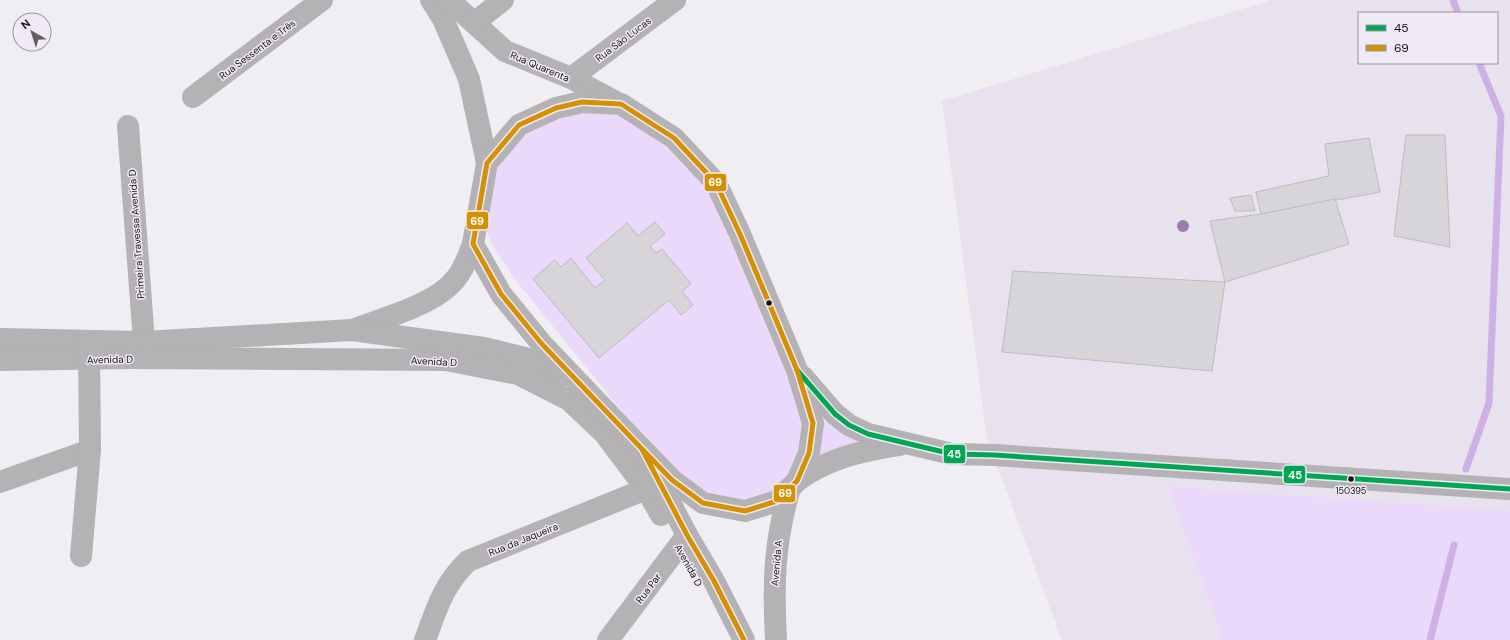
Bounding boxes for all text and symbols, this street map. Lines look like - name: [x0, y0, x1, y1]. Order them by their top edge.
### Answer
- north arrow: [12, 12, 52, 52]
- legend: [1358, 12, 1498, 64]
- street label: Rua São Lucas: [593, 14, 654, 65]
- text: N: [18, 16, 33, 32]
- street label: Rua Sessenta e Três: [217, 16, 298, 82]
- text: 45: [1394, 20, 1409, 36]
- text: 69: [1394, 40, 1409, 56]
- street label: Rua Quarenta: [508, 48, 571, 85]
- street label: Primeira Travessa Avenida D: [125, 169, 148, 299]
- line badge: 69: [704, 173, 727, 192]
- text: 69: [708, 175, 722, 189]
- line badge: 69: [466, 211, 489, 230]
- text: 69: [470, 214, 484, 228]
- unlabelled marker: [764, 298, 774, 308]
- street label: Avenida D: [87, 353, 133, 366]
- street label: Avenida D: [411, 354, 458, 369]
- line badge: 45: [943, 444, 966, 464]
- text: 45: [947, 447, 961, 461]
- line badge: 45: [1283, 465, 1306, 484]
- text: 45: [1288, 468, 1302, 482]
- marker: 150395: [1346, 474, 1356, 484]
- line badge: 69: [773, 484, 796, 503]
- place label: 150395: [1336, 485, 1366, 497]
- text: 69: [778, 486, 792, 500]
- street label: Rua da Jaqueira: [487, 520, 560, 559]
- street label: Avenida A: [768, 539, 785, 587]
- street label: Avenida D: [672, 542, 706, 589]
- street label: Rua Par: [633, 570, 664, 606]

